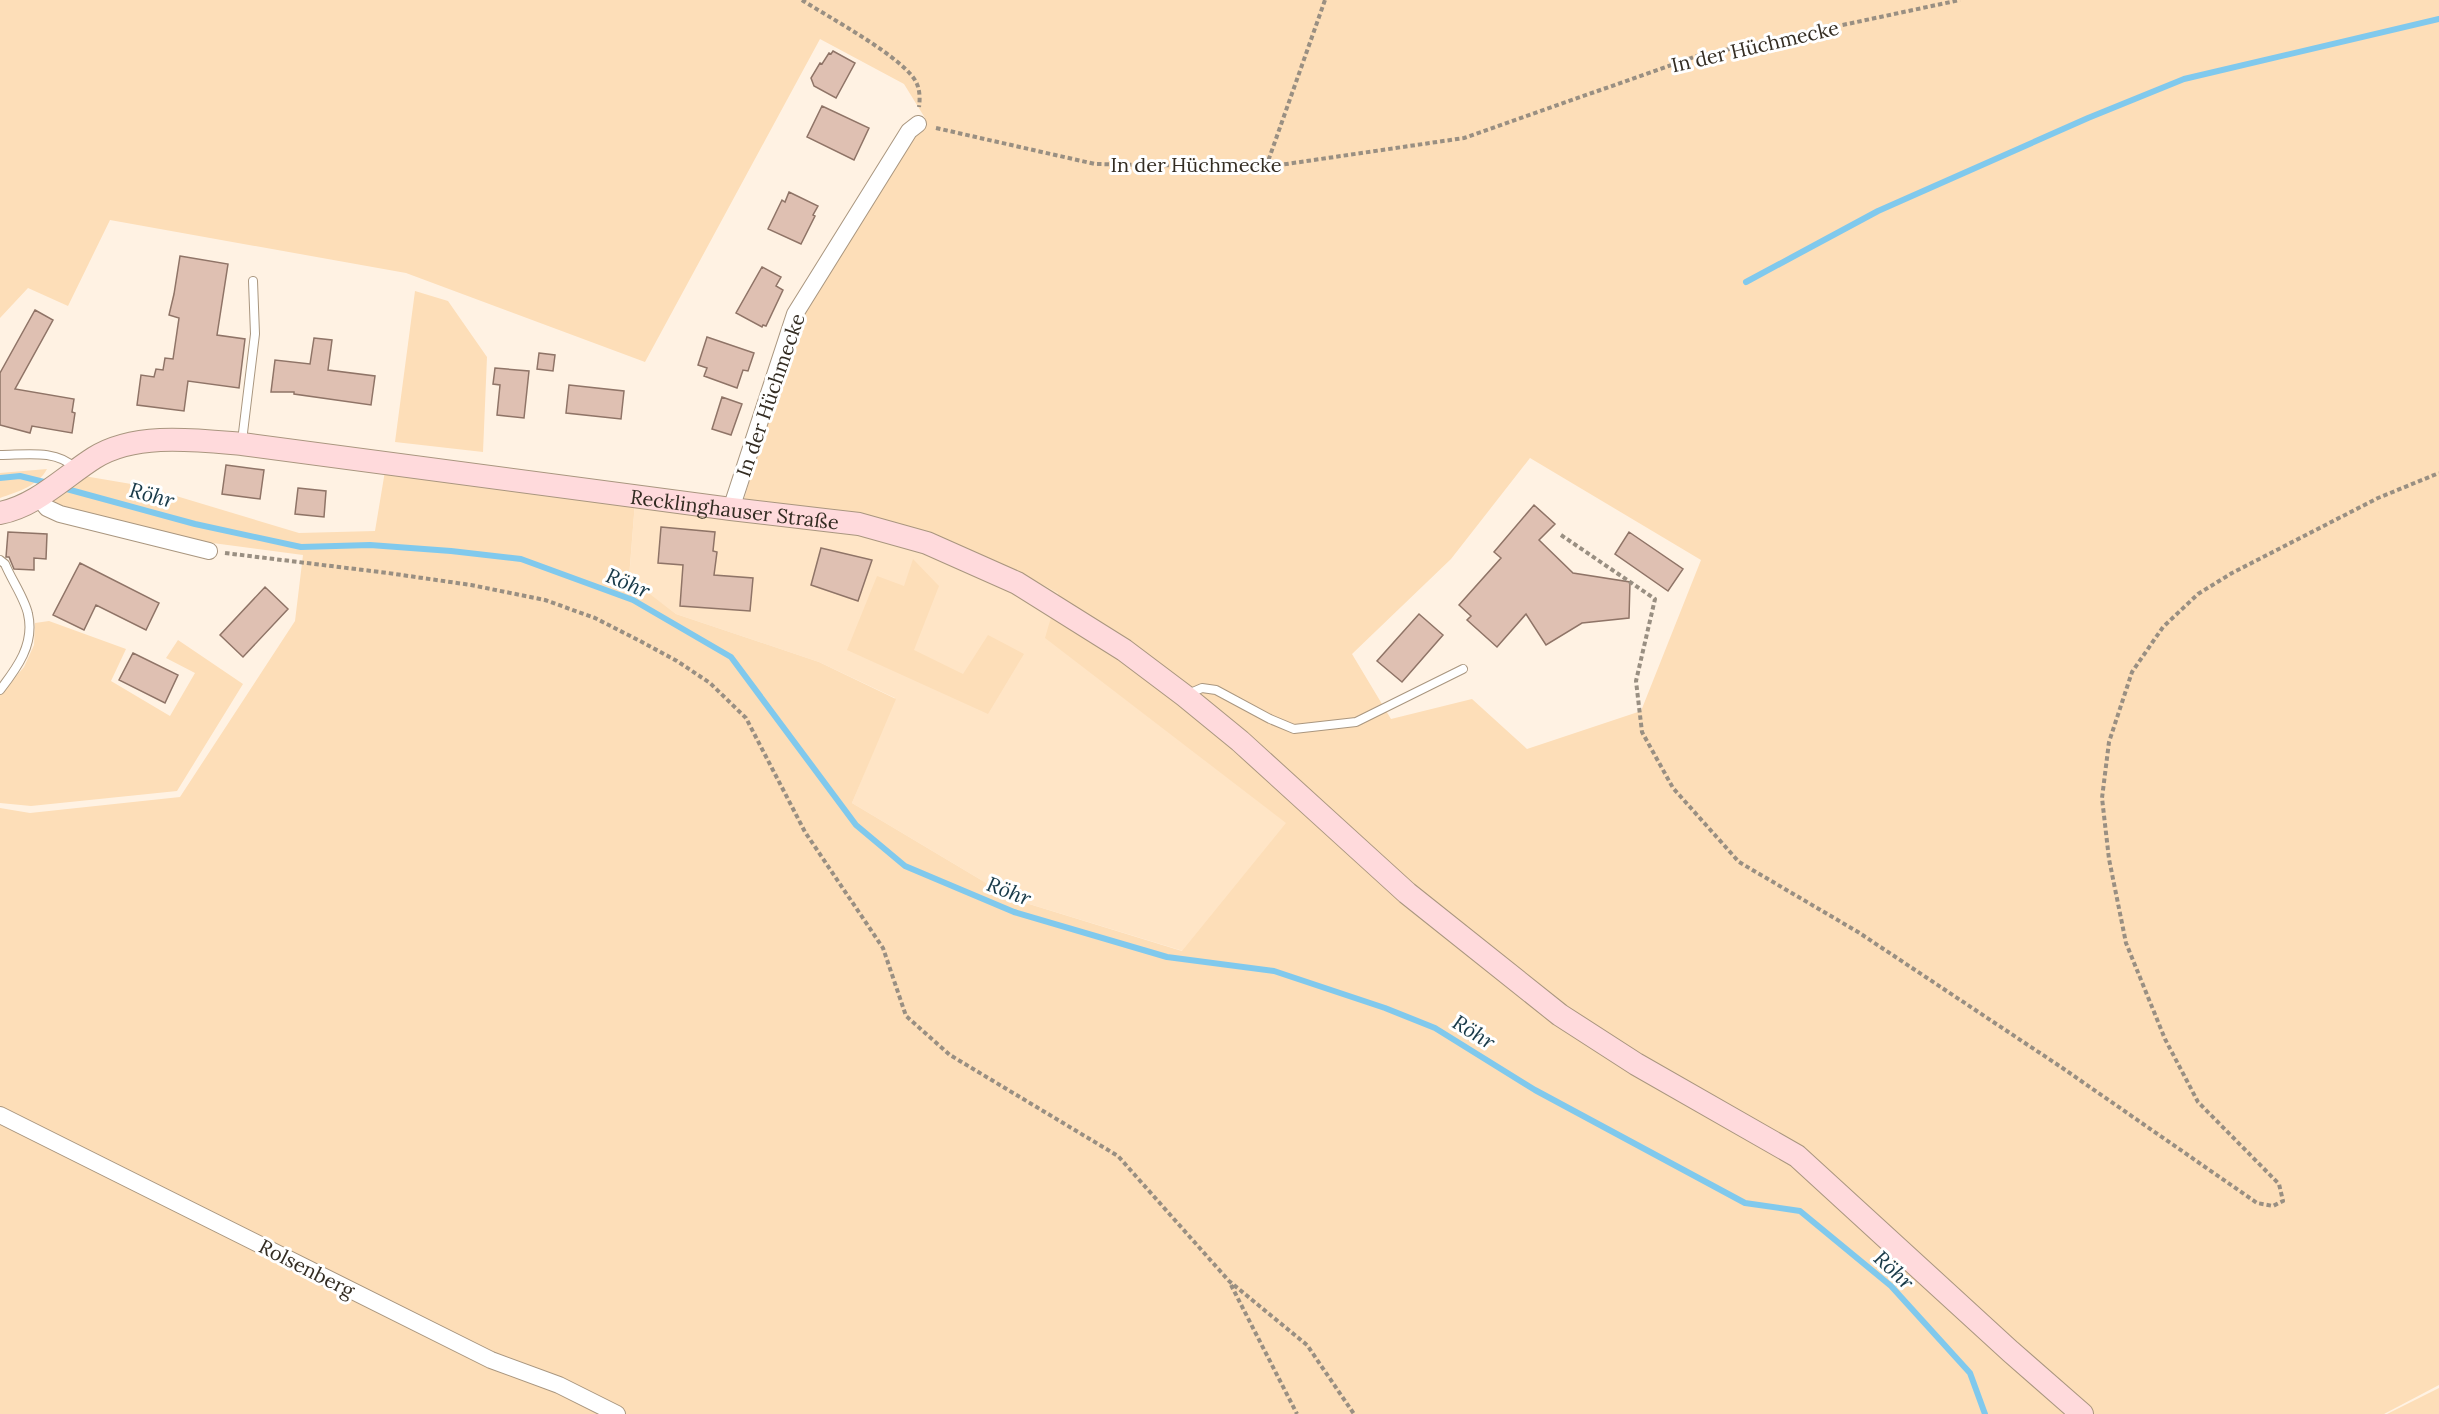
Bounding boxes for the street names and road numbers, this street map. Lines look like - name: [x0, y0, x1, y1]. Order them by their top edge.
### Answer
- street label: In der Hüchmecke: [1669, 15, 1841, 77]
- street label: In der Hüchmecke: [1110, 152, 1282, 177]
- street label: In der Hüchmecke: [730, 310, 810, 480]
- street label: Recklinghauser Straße: [629, 483, 840, 534]
- street label: Rolsenberg: [255, 1233, 360, 1303]

